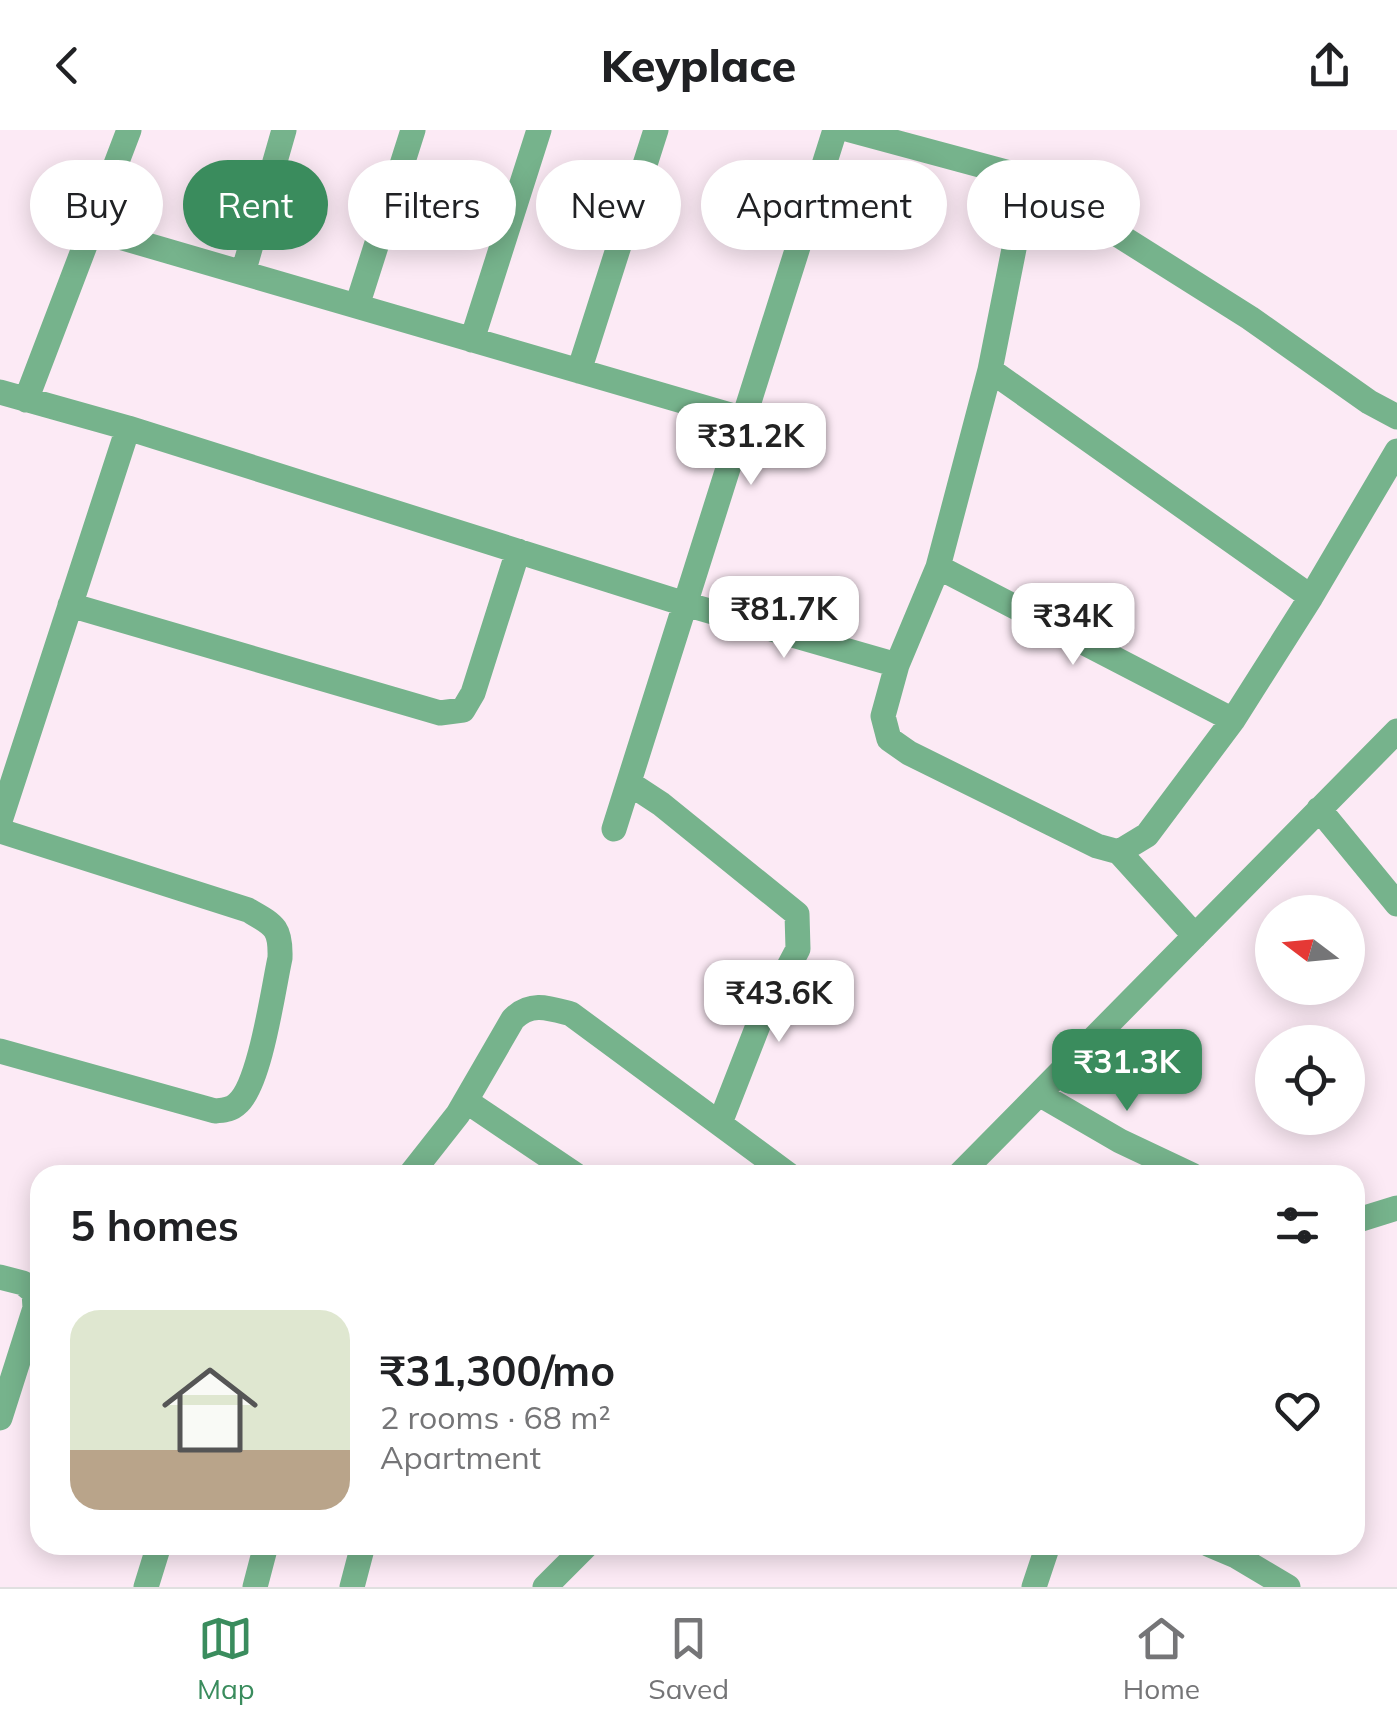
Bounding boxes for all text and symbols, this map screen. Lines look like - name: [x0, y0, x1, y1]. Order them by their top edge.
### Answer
- text: Keyplace: [601, 37, 796, 93]
- icon: back: [40, 38, 95, 93]
- icon: share: [1302, 38, 1357, 93]
- chip: Buy: [30, 160, 163, 250]
- chip: Rent: [183, 160, 328, 250]
- chip: Filters: [348, 160, 516, 250]
- chip: New: [536, 160, 681, 250]
- chip: Apartment: [701, 160, 947, 250]
- chip: House: [967, 160, 1140, 250]
- pin: ₹31.2K: [670, 403, 832, 488]
- text: ₹31.2K: [698, 415, 804, 455]
- pin: ₹81.7K: [703, 576, 865, 661]
- pin: ₹34K: [1014, 583, 1132, 668]
- text: ₹81.7K: [731, 588, 837, 628]
- text: ₹34K: [1034, 595, 1112, 635]
- north arrow: [1255, 895, 1365, 1005]
- map controls: [1255, 895, 1365, 1135]
- pin: ₹43.6K: [698, 960, 860, 1045]
- text: ₹43.6K: [726, 972, 832, 1012]
- button: locate: [1255, 1025, 1365, 1135]
- pin: ₹31.3K: [1046, 1029, 1208, 1114]
- text: ₹31.3K: [1074, 1041, 1180, 1081]
- icon: filters: [1270, 1198, 1325, 1253]
- text: 5 homes: [70, 1199, 239, 1252]
- text: ₹31,300/mo: [380, 1344, 615, 1397]
- icon: home: [150, 1350, 270, 1470]
- icon: heart: [1270, 1383, 1325, 1438]
- text: 2 rooms · 68 m²: [380, 1397, 611, 1437]
- text: Apartment: [380, 1437, 541, 1477]
- tab: Map: [197, 1611, 255, 1706]
- tab: Saved: [648, 1611, 729, 1706]
- tab: Home: [1123, 1611, 1200, 1706]

